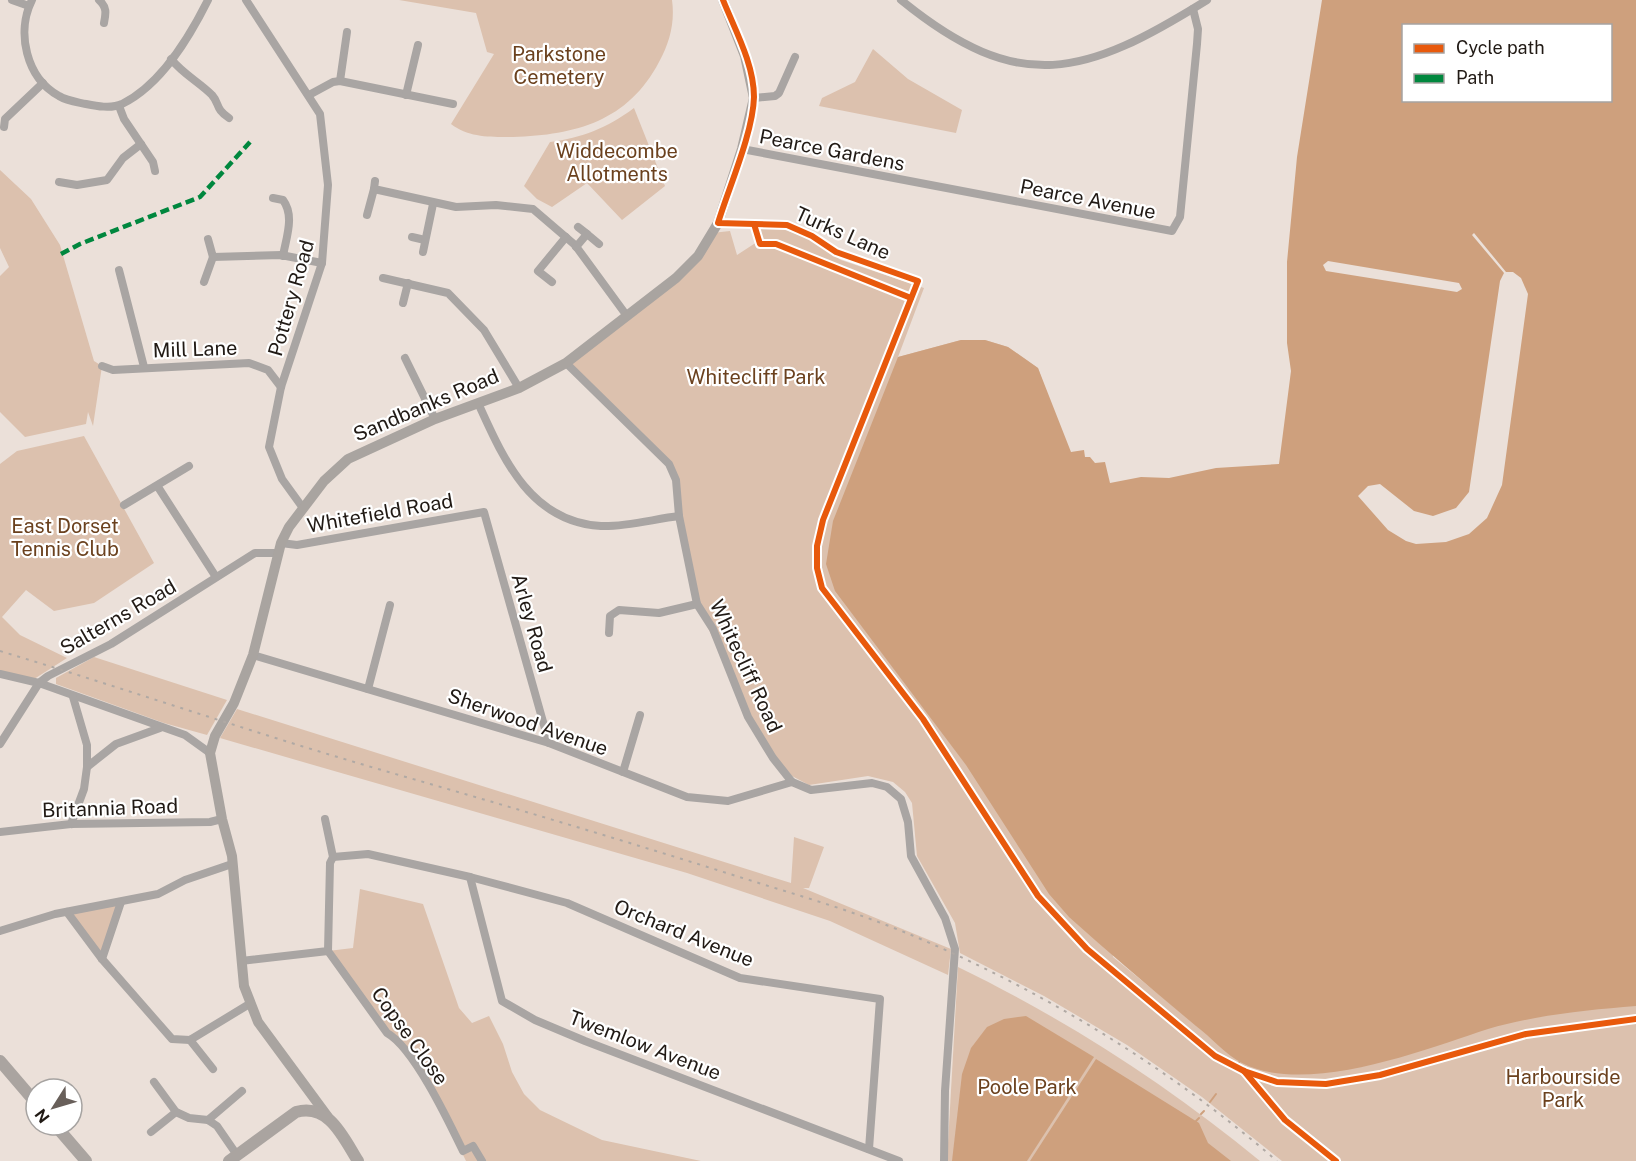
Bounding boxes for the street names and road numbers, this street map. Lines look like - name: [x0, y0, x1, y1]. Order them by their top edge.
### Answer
- street label: Pearce Gardens: [757, 124, 907, 176]
- street label: Pearce Avenue: [1018, 174, 1158, 224]
- street label: Turks Lane: [792, 201, 894, 265]
- street label: Pottery Road: [263, 237, 319, 359]
- street label: Mill Lane: [152, 336, 238, 362]
- street label: Sandbanks Road: [350, 364, 502, 446]
- street label: Whitefield Road: [305, 488, 455, 538]
- street label: Arley Road: [506, 571, 558, 675]
- street label: Salterns Road: [56, 574, 180, 660]
- street label: Whitecliff Road: [705, 596, 787, 736]
- street label: Sherwood Avenue: [445, 683, 611, 761]
- street label: Britannia Road: [41, 794, 179, 822]
- street label: Orchard Avenue: [611, 894, 757, 972]
- street label: Copse Close: [366, 982, 454, 1090]
- street label: Twemlow Avenue: [566, 1005, 724, 1085]

